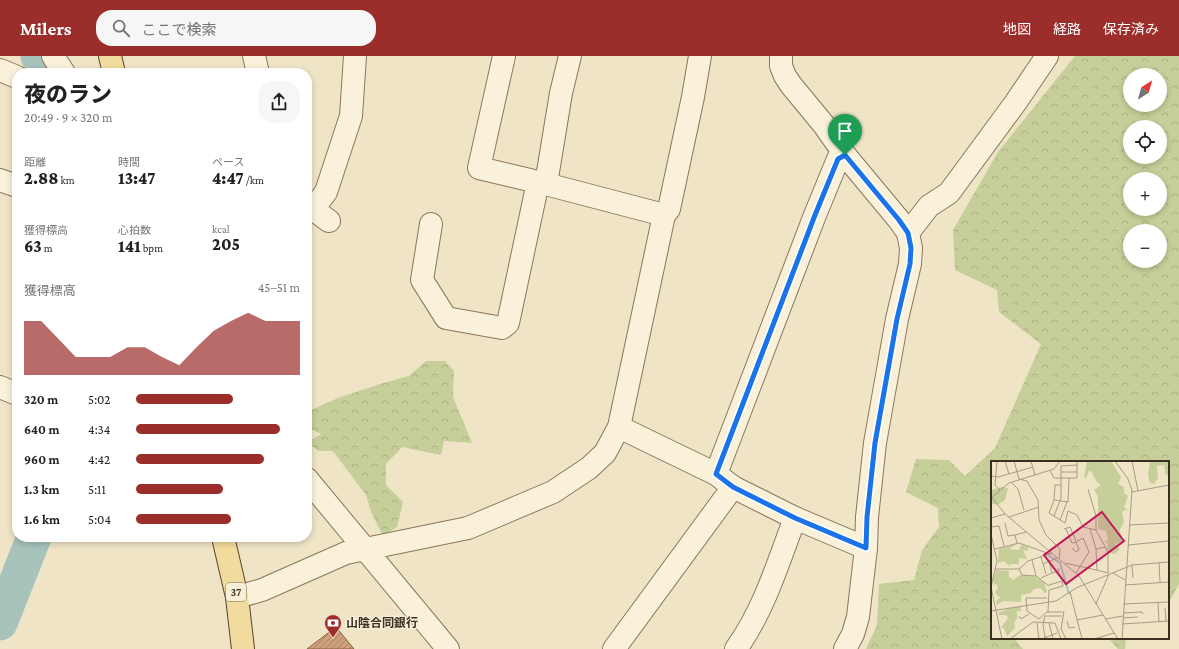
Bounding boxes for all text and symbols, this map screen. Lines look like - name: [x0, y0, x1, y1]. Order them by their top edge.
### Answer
- search box: [96, 10, 376, 46]
- icon: search: [110, 17, 132, 39]
- text: Milers: [20, 18, 72, 39]
- text: 地図: [1003, 21, 1031, 37]
- text: 経路: [1053, 21, 1081, 37]
- text: 保存済み: [1103, 21, 1159, 37]
- text: ここで検索: [142, 22, 217, 38]
- north arrow: [1123, 68, 1167, 112]
- map controls: [1123, 68, 1167, 268]
- button: share: [258, 81, 300, 123]
- text: 夜のラン: [24, 82, 112, 107]
- text: 20:49 · 9 × 320 m: [24, 110, 113, 125]
- pin: [828, 114, 862, 155]
- icon: arrive: [834, 120, 856, 142]
- button: locate: [1123, 120, 1167, 164]
- text: 距離: [24, 156, 46, 168]
- text: 時間: [118, 156, 140, 168]
- text: ペース: [212, 156, 244, 168]
- text: 2.88: [24, 169, 58, 188]
- text: 13:47: [118, 169, 155, 188]
- text: 4:47: [212, 169, 244, 188]
- button: +: [1123, 172, 1167, 216]
- text: km: [58, 174, 75, 186]
- text: /km: [244, 174, 264, 186]
- text: kcal: [212, 223, 230, 235]
- text: 獲得標高: [24, 224, 68, 236]
- text: 心拍数: [118, 224, 151, 236]
- button: −: [1123, 224, 1167, 268]
- text: 205: [212, 235, 240, 254]
- text: 63: [24, 237, 42, 256]
- text: 141: [118, 237, 141, 256]
- text: m: [42, 242, 53, 254]
- text: bpm: [141, 242, 163, 254]
- text: 45–51 m: [258, 280, 300, 295]
- text: 獲得標高: [24, 283, 76, 298]
- text: 320 m: [24, 392, 58, 407]
- text: 5:02: [88, 392, 111, 407]
- text: 640 m: [24, 422, 60, 437]
- text: 4:34: [88, 422, 110, 437]
- text: 960 m: [24, 452, 60, 467]
- text: 4:42: [88, 452, 110, 467]
- inset map: [991, 461, 1169, 639]
- text: 1.3 km: [24, 482, 59, 497]
- text: 5:11: [88, 482, 106, 497]
- text: 1.6 km: [24, 512, 60, 527]
- text: 5:04: [88, 512, 111, 527]
- road number: 37: [226, 583, 246, 601]
- bank icon: 山陰合同銀行: [323, 613, 343, 638]
- place label: 山陰合同銀行: [346, 616, 418, 630]

